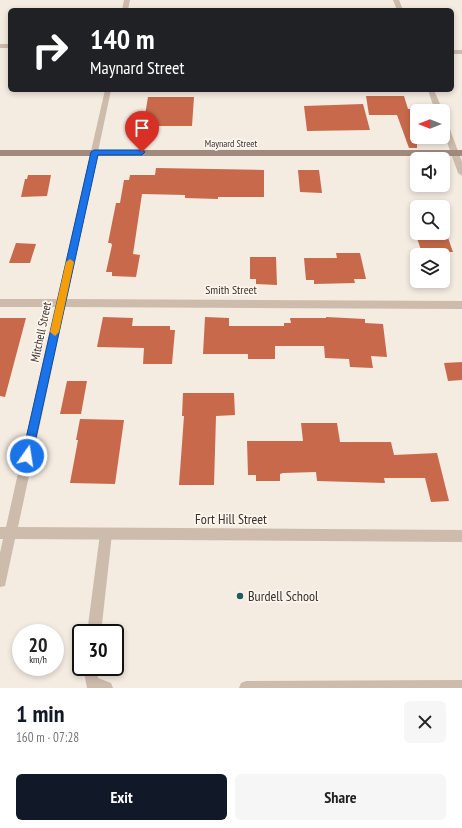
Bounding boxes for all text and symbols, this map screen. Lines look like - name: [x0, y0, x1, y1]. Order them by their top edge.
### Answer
- text: 140 m: [90, 20, 154, 57]
- icon: right: [24, 24, 76, 76]
- text: Maynard Street: [90, 56, 184, 79]
- north arrow: [410, 104, 450, 144]
- map controls: [410, 104, 450, 288]
- pin: [125, 111, 159, 152]
- icon: arrive: [131, 117, 153, 139]
- street label: Maynard Street: [205, 137, 257, 150]
- button: sound: [410, 152, 450, 192]
- button: search: [410, 200, 450, 240]
- button: layers: [410, 248, 450, 288]
- street label: Smith Street: [205, 282, 257, 297]
- street label: Mitchell Street: [27, 300, 54, 363]
- position arrow: [6, 435, 48, 477]
- street label: Fort Hill Street: [195, 510, 267, 528]
- place label: Burdell School: [248, 587, 319, 605]
- marker: Burdell School: [235, 591, 245, 601]
- speed limit sign: 30: [72, 624, 124, 676]
- text: 20: [28, 632, 48, 658]
- text: km/h: [29, 653, 47, 666]
- text: 1 min: [16, 698, 64, 729]
- button: close: [404, 701, 446, 743]
- text: 160 m · 07:28: [16, 729, 79, 746]
- button: Exit: [16, 774, 227, 820]
- button: Share: [235, 774, 446, 820]

